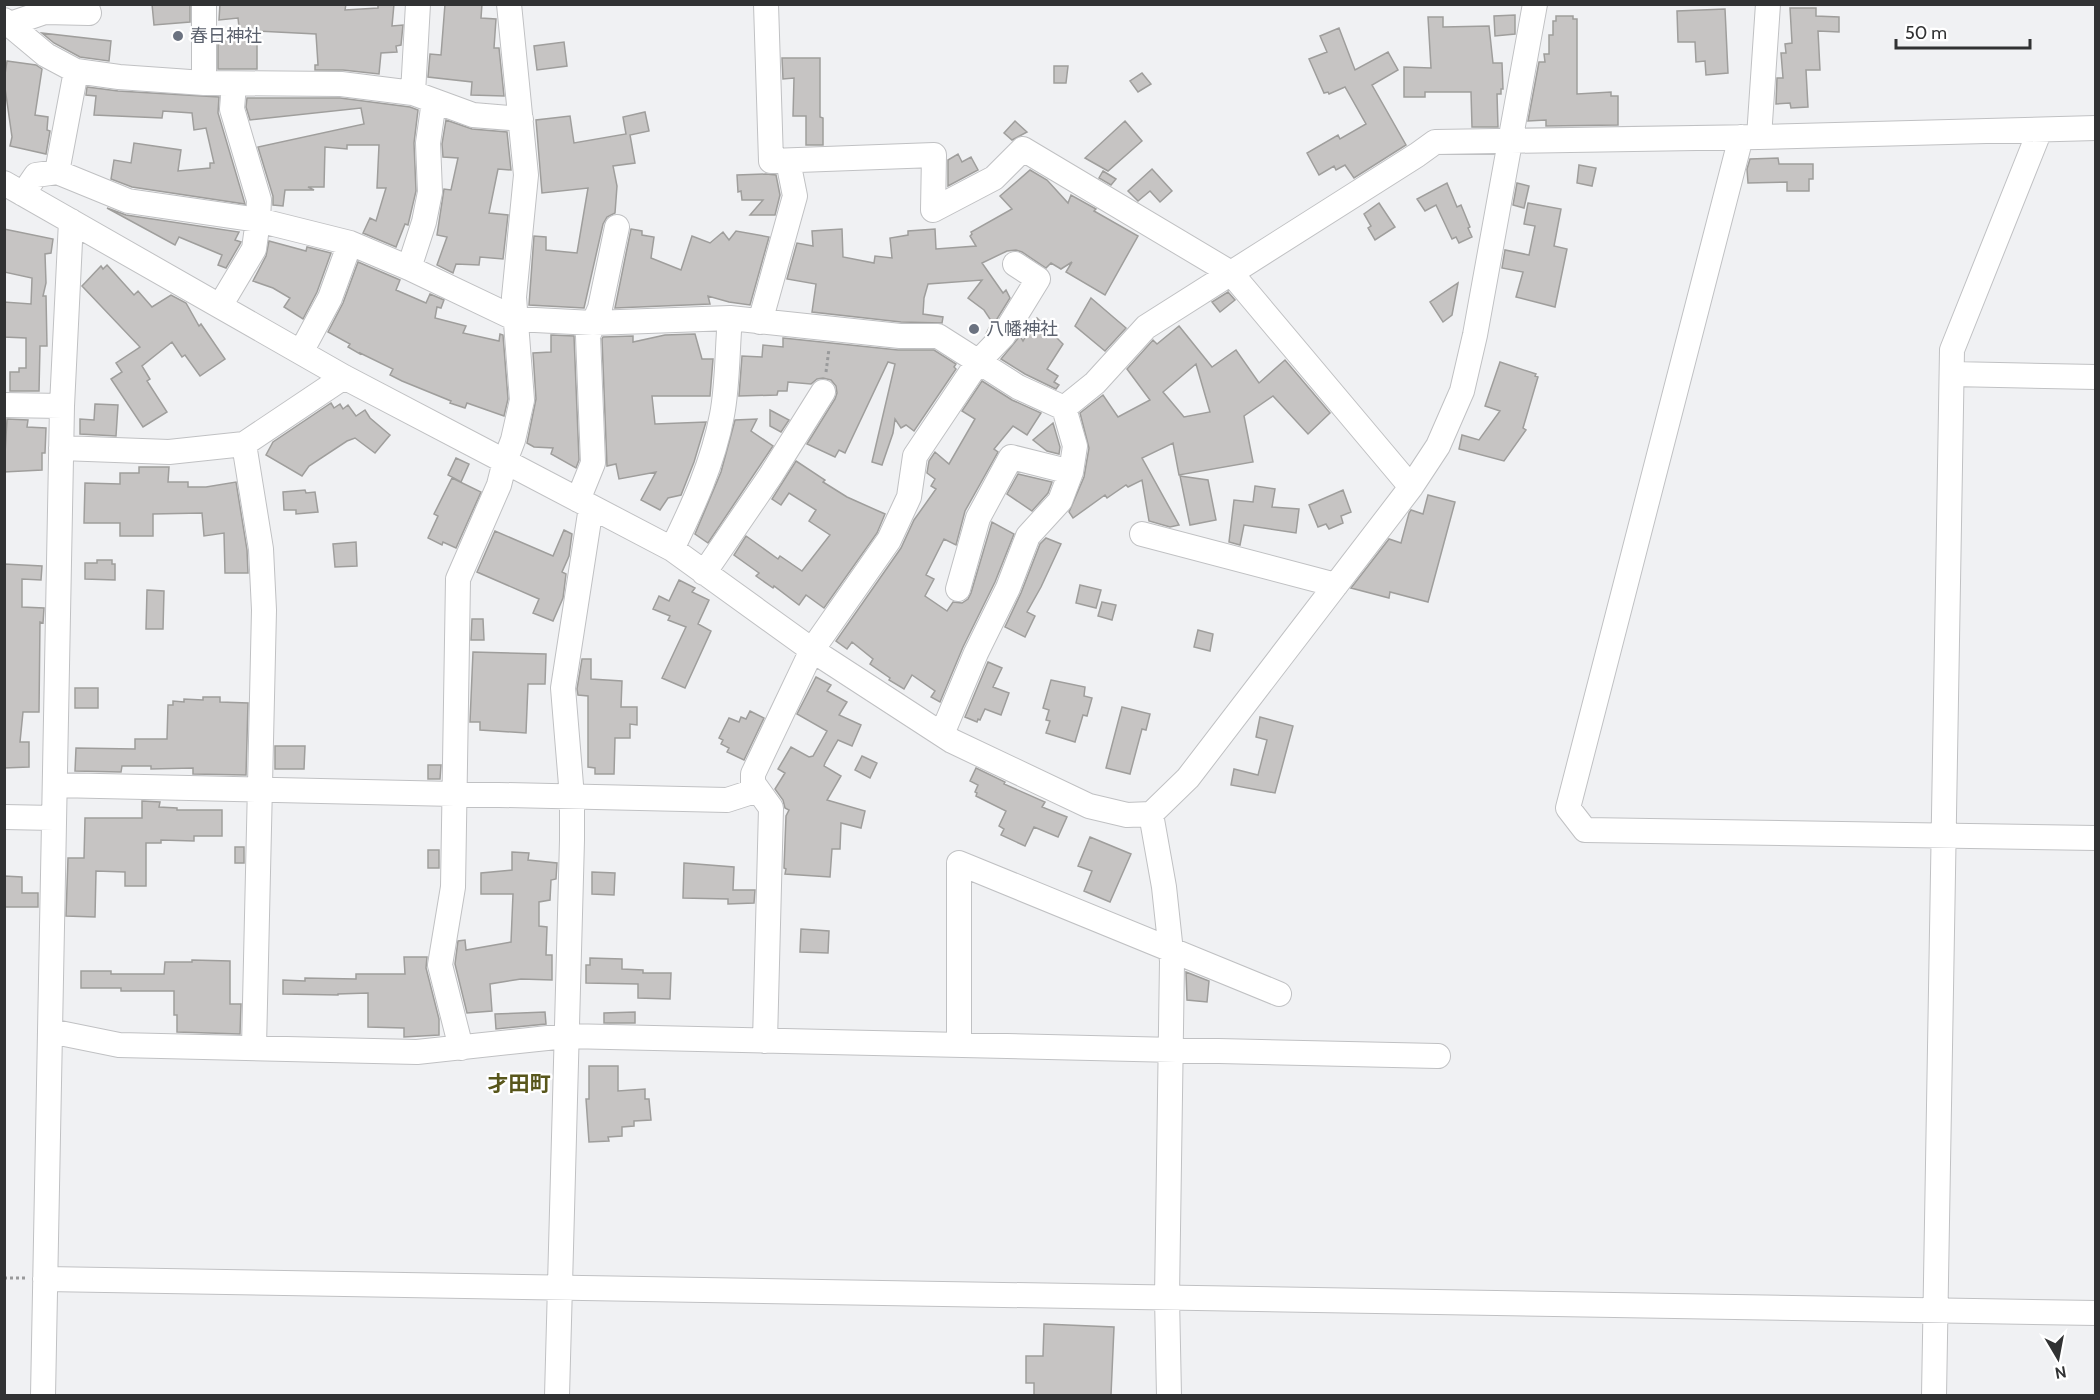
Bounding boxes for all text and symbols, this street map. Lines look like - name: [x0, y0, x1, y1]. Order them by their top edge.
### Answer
- scale bar: [1896, 12, 2030, 50]
- text: 50 m: [1905, 22, 1947, 44]
- place label: 春日神社: [190, 25, 262, 47]
- marker: 春日神社: [171, 29, 185, 43]
- place label: 八幡神社: [986, 318, 1058, 340]
- marker: 八幡神社: [967, 322, 981, 336]
- district label: 才田町: [488, 1071, 551, 1096]
- north arrow: [2028, 1328, 2088, 1388]
- text: N: [2053, 1362, 2068, 1383]

